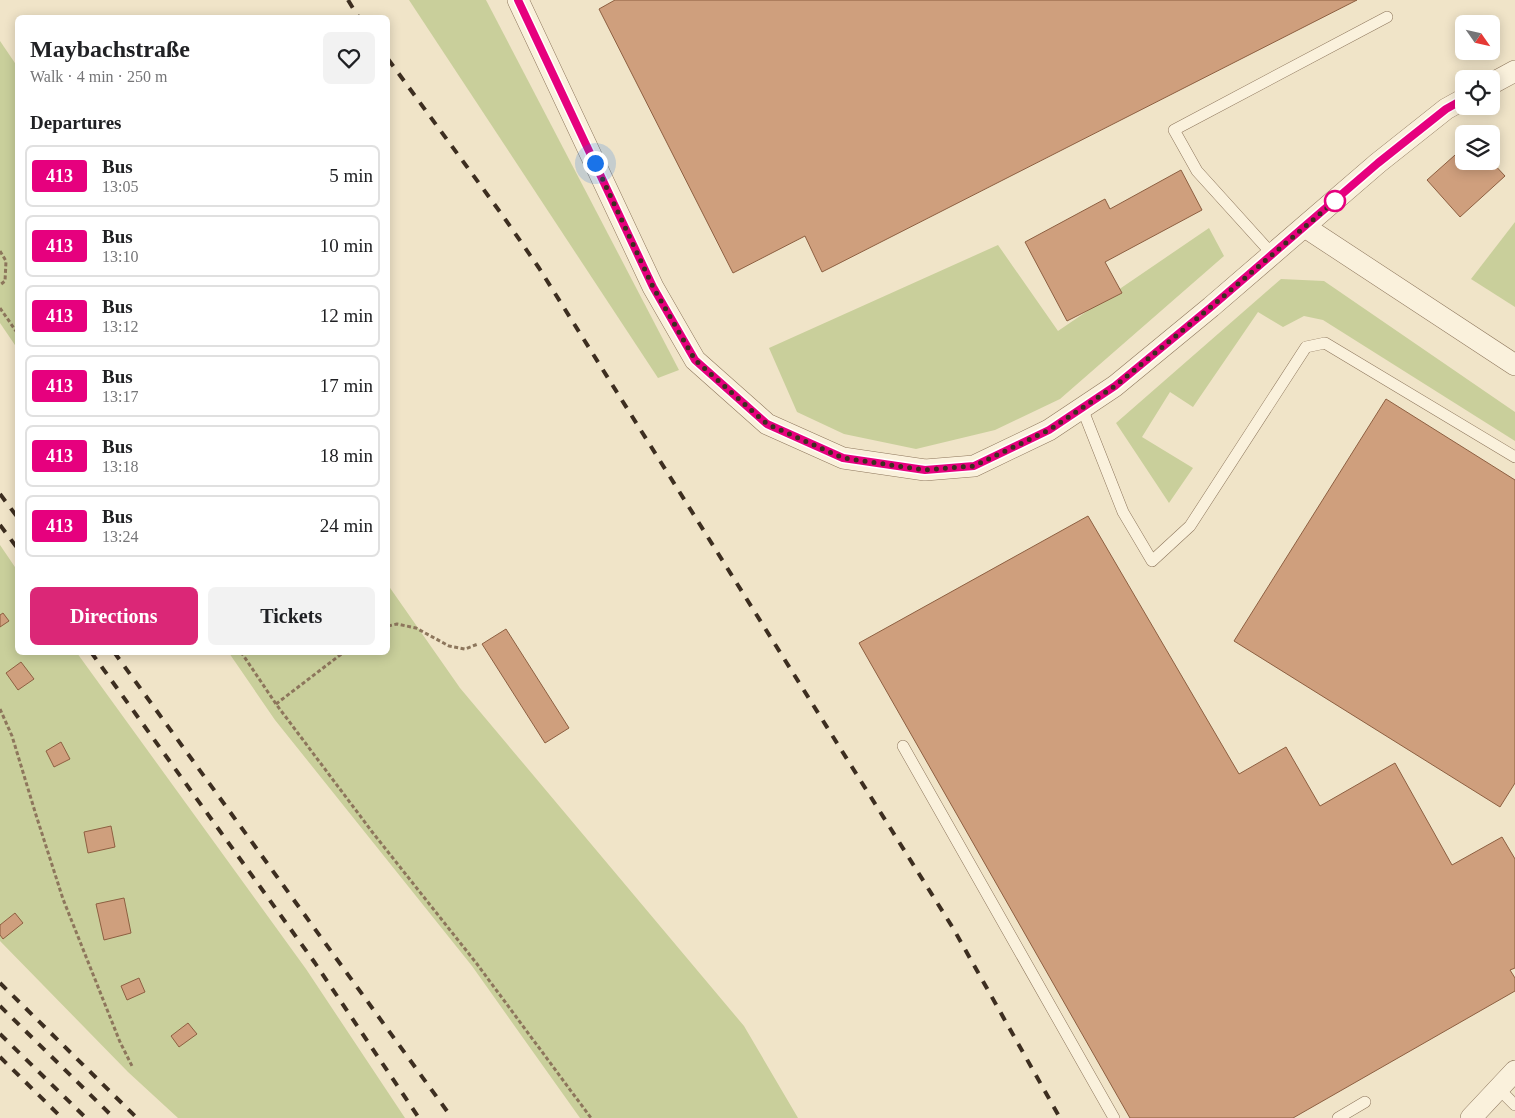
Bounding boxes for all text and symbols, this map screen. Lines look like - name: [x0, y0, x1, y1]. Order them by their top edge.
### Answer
- north arrow: [1455, 15, 1500, 60]
- map controls: [1455, 15, 1500, 170]
- button: heart: [323, 32, 375, 84]
- text: Maybachstraße: [30, 36, 190, 62]
- text: Walk · 4 min · 250 m: [30, 68, 167, 85]
- button: locate: [1455, 70, 1500, 115]
- text: Departures: [30, 112, 121, 133]
- button: layers: [1455, 125, 1500, 170]
- your location: [583, 151, 608, 176]
- text: Bus: [102, 156, 133, 177]
- text: 5 min: [329, 165, 373, 186]
- text: 413: [46, 166, 73, 186]
- text: 13:05: [102, 178, 138, 195]
- unlabelled marker: [1324, 190, 1346, 212]
- text: Bus: [102, 226, 133, 247]
- text: 10 min: [320, 235, 373, 256]
- text: 413: [46, 236, 73, 256]
- text: 13:10: [102, 248, 138, 265]
- text: Bus: [102, 296, 133, 317]
- text: 12 min: [320, 305, 373, 326]
- text: 413: [46, 306, 73, 326]
- text: 13:12: [102, 318, 138, 335]
- text: Bus: [102, 366, 133, 387]
- text: 17 min: [320, 375, 373, 396]
- text: 413: [46, 376, 73, 396]
- text: 13:17: [102, 388, 138, 405]
- text: Bus: [102, 436, 133, 457]
- text: 18 min: [320, 445, 373, 466]
- text: 413: [46, 446, 73, 466]
- text: 13:18: [102, 458, 138, 475]
- text: Bus: [102, 506, 133, 527]
- text: 24 min: [320, 515, 373, 536]
- text: 413: [46, 516, 73, 536]
- text: 13:24: [102, 528, 138, 545]
- button: Directions: [30, 587, 198, 645]
- button: Tickets: [208, 587, 375, 645]

